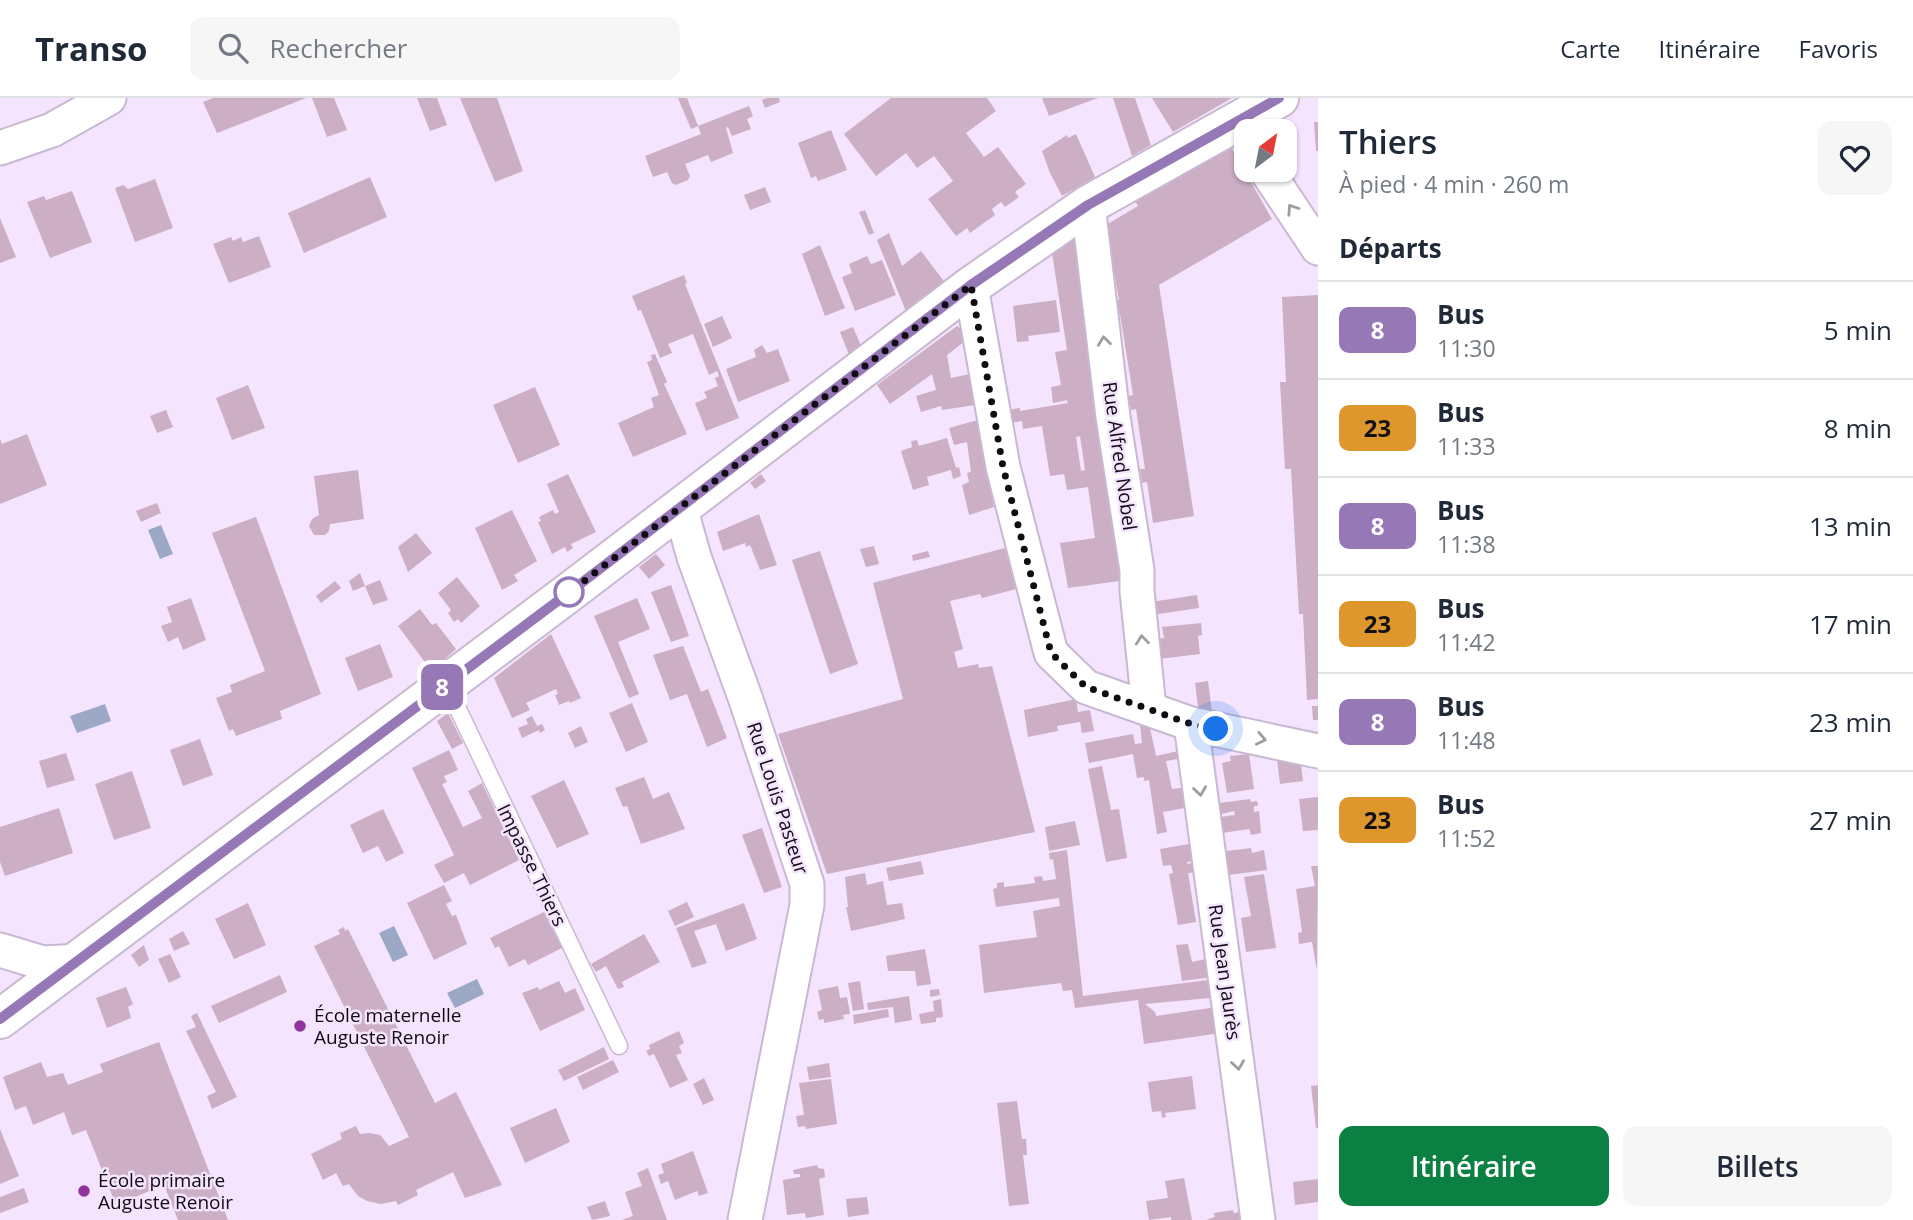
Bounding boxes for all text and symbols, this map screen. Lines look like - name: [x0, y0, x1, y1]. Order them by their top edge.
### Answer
- search box: [190, 17, 680, 80]
- text: Transo: [35, 26, 148, 71]
- icon: search: [214, 29, 252, 67]
- text: Rechercher: [270, 30, 407, 66]
- text: Carte: [1560, 32, 1621, 65]
- text: Itinéraire: [1659, 32, 1761, 65]
- text: Favoris: [1799, 32, 1878, 65]
- north arrow: [1234, 119, 1297, 182]
- map controls: [1234, 119, 1297, 182]
- text: Thiers: [1339, 119, 1437, 164]
- button: heart: [1818, 121, 1892, 195]
- text: À pied · 4 min · 260 m: [1339, 168, 1569, 200]
- one-way arrow: [1288, 204, 1300, 217]
- text: Départs: [1339, 230, 1442, 266]
- text: Bus: [1437, 296, 1484, 332]
- text: 5 min: [1824, 312, 1892, 348]
- text: 8: [1371, 313, 1384, 346]
- text: 11:30: [1437, 332, 1496, 364]
- one-way arrow: [1096, 336, 1111, 347]
- street label: Rue Alfred Nobel: [1097, 380, 1143, 532]
- text: Bus: [1437, 394, 1484, 430]
- text: 8 min: [1824, 410, 1892, 446]
- text: 23: [1364, 411, 1391, 444]
- text: 11:33: [1437, 430, 1496, 462]
- text: Bus: [1437, 492, 1484, 528]
- text: 13 min: [1809, 508, 1892, 544]
- text: 8: [1371, 509, 1384, 542]
- text: 11:38: [1437, 528, 1496, 560]
- unlabelled marker: [554, 577, 584, 607]
- text: Bus: [1437, 590, 1484, 626]
- text: 17 min: [1809, 606, 1892, 642]
- text: 23: [1364, 607, 1391, 640]
- text: 11:42: [1437, 626, 1496, 658]
- one-way arrow: [1135, 634, 1150, 645]
- line badge: 8: [419, 664, 465, 710]
- text: 8: [435, 670, 449, 703]
- text: Bus: [1437, 688, 1484, 724]
- text: 23 min: [1809, 704, 1892, 740]
- text: 8: [1371, 705, 1384, 738]
- your location: [1198, 711, 1233, 746]
- street label: Rue Louis Pasteur: [741, 719, 815, 878]
- text: 11:48: [1437, 724, 1496, 756]
- one-way arrow: [1255, 731, 1267, 746]
- one-way arrow: [1193, 785, 1208, 797]
- text: Bus: [1437, 786, 1484, 822]
- street label: Impasse Thiers: [491, 799, 573, 931]
- text: 27 min: [1809, 802, 1892, 838]
- text: 23: [1364, 803, 1391, 836]
- text: 11:52: [1437, 822, 1496, 854]
- street label: Rue Jean Jaurès: [1203, 903, 1247, 1041]
- place label: École maternelle Auguste Renoir: [314, 1002, 461, 1050]
- marker: École maternelle Auguste Renoir: [292, 1018, 308, 1034]
- one-way arrow: [1230, 1059, 1245, 1071]
- button: Itinéraire: [1339, 1126, 1609, 1206]
- button: Billets: [1623, 1126, 1892, 1206]
- place label: École primaire Auguste Renoir: [98, 1167, 233, 1215]
- marker: École primaire Auguste Renoir: [76, 1183, 92, 1199]

